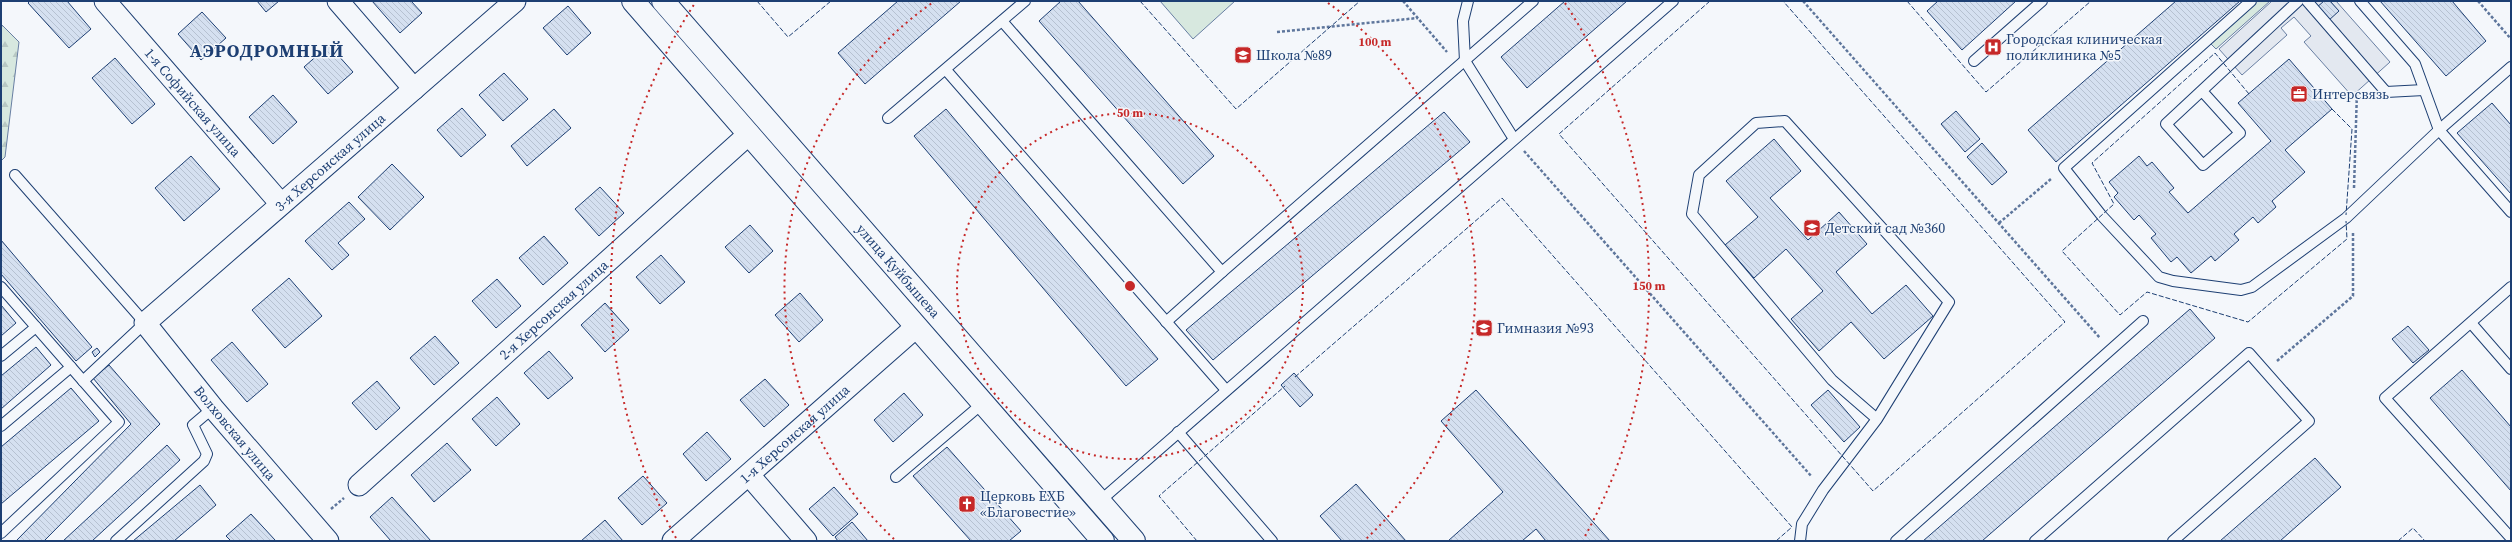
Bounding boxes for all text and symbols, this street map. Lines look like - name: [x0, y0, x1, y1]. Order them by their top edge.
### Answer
- place label: Городская клиническая поликлиника №5: [2006, 29, 2163, 65]
- text: 100 m: [1359, 34, 1392, 50]
- hospital icon: Городская клиническая поликлиника №5: [1983, 37, 2003, 57]
- district label: АЭРОДРОМНЫЙ: [190, 38, 344, 63]
- street label: 1-я Софийская улица: [140, 43, 246, 162]
- school or university icon: Школа №89: [1233, 45, 1253, 65]
- place label: Школа №89: [1256, 45, 1332, 65]
- office icon: Интерсвязь: [2289, 84, 2309, 104]
- place label: Интерсвязь: [2312, 84, 2389, 104]
- text: 50 m: [1117, 105, 1143, 121]
- street label: 3-я Херсонская улица: [270, 108, 390, 216]
- school or university icon: Детский сад №360: [1802, 218, 1822, 238]
- place label: Детский сад №360: [1825, 218, 1945, 238]
- street label: улица Куйбышева: [852, 219, 945, 323]
- street label: 2-я Херсонская улица: [495, 255, 613, 364]
- text: 150 m: [1633, 278, 1666, 294]
- centre of rings: [1123, 279, 1137, 293]
- school or university icon: Гимназия №93: [1474, 318, 1494, 338]
- place label: Гимназия №93: [1497, 318, 1594, 338]
- street label: 1-я Херсонская улица: [735, 379, 855, 488]
- street label: Волховская улица: [189, 381, 281, 485]
- place label: Церковь ЕХБ «Благовестие»: [980, 486, 1076, 522]
- church icon: Церковь ЕХБ «Благовестие»: [957, 494, 977, 514]

